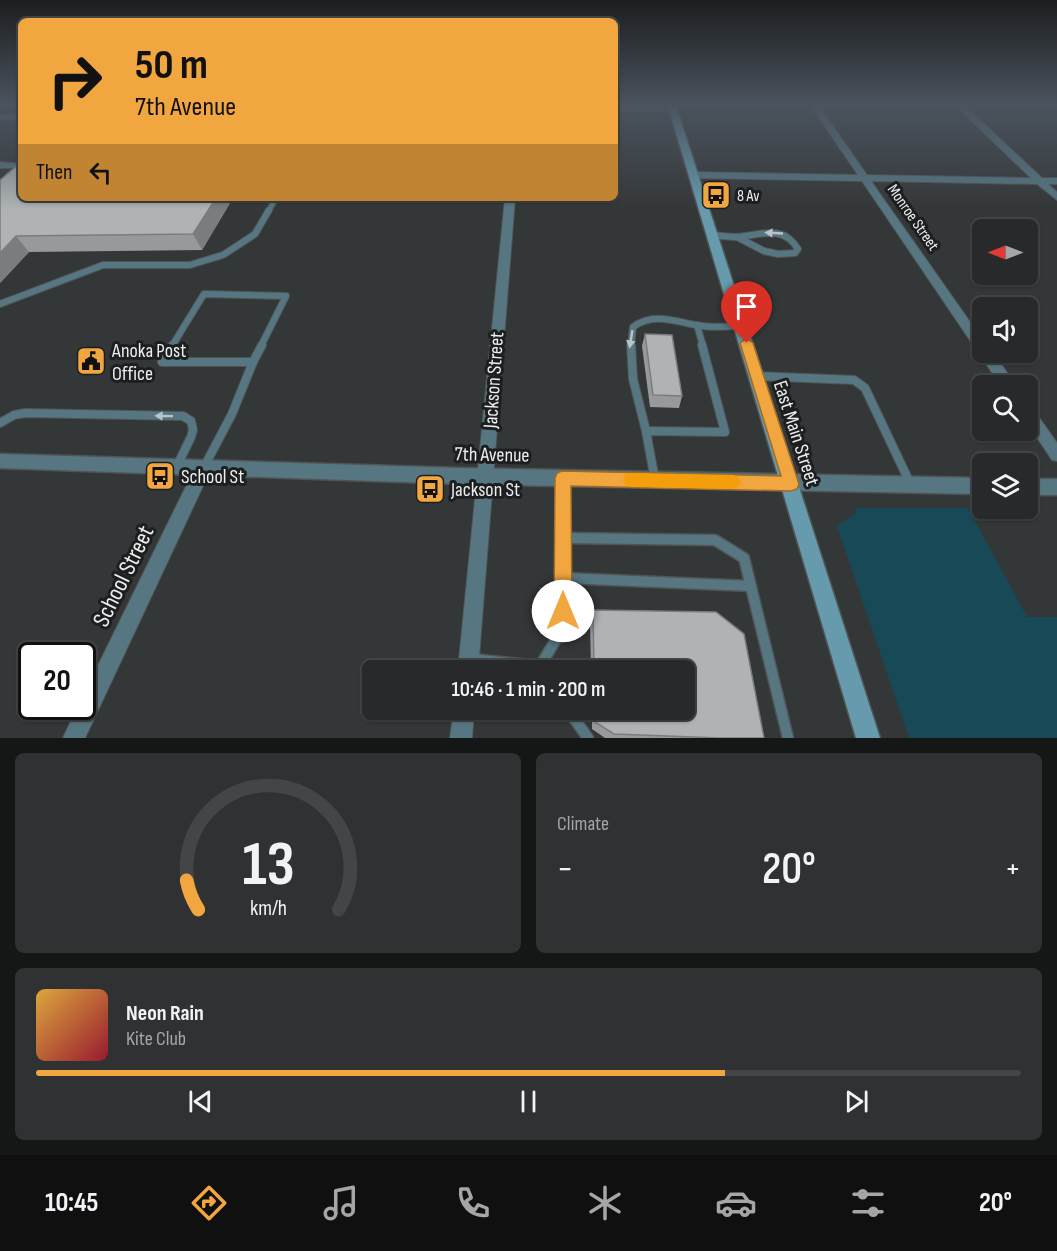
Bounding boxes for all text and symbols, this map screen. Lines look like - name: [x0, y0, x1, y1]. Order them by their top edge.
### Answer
- text: 50 m: [135, 40, 208, 91]
- icon: right: [36, 42, 114, 120]
- text: 7th Avenue: [135, 91, 236, 123]
- icon: left: [84, 156, 117, 189]
- text: Then: [36, 159, 72, 186]
- bus stop icon: 8 Av: [700, 179, 732, 211]
- street label: Monroe Street: [883, 181, 943, 255]
- place label: 8 Av: [737, 187, 759, 206]
- north arrow: [972, 219, 1038, 285]
- map controls: [972, 219, 1038, 519]
- one-way arrow: [765, 228, 784, 237]
- pin: [721, 281, 772, 343]
- icon: arrive: [730, 290, 763, 323]
- button: sound: [972, 297, 1038, 363]
- one-way arrow: [627, 329, 636, 348]
- street label: Jackson Street: [479, 331, 509, 430]
- place label: Anoka Post Office: [111, 339, 186, 386]
- public building icon: Anoka Post Office: [75, 345, 107, 377]
- button: search: [972, 375, 1038, 441]
- street label: East Main Street: [768, 378, 824, 489]
- one-way arrow: [154, 411, 173, 421]
- street label: 7th Avenue: [454, 442, 530, 468]
- button: layers: [972, 453, 1038, 519]
- bus stop icon: School St: [144, 460, 176, 492]
- place label: School St: [181, 465, 244, 489]
- bus stop icon: Jackson St: [414, 473, 446, 505]
- place label: Jackson St: [450, 478, 520, 502]
- street label: School Street: [87, 521, 160, 632]
- position arrow: [531, 579, 595, 643]
- speed limit sign: 20: [18, 642, 96, 720]
- text: 10:46 · 1 min · 200 m: [452, 676, 605, 703]
- text: Climate: [557, 812, 609, 836]
- text: 13: [242, 828, 294, 903]
- text: 20°: [762, 842, 816, 897]
- text: −: [557, 849, 573, 889]
- text: +: [1005, 849, 1021, 889]
- text: km/h: [249, 896, 287, 921]
- text: Neon Rain: [126, 1000, 204, 1027]
- text: Kite Club: [126, 1027, 186, 1051]
- icon: previous: [184, 1085, 217, 1118]
- icon: pause: [512, 1085, 545, 1118]
- icon: next: [840, 1085, 873, 1118]
- icon: directions: [188, 1182, 230, 1224]
- icon: music: [320, 1182, 362, 1224]
- icon: phone: [452, 1182, 494, 1224]
- icon: climate: [584, 1182, 626, 1224]
- icon: car: [715, 1182, 757, 1224]
- icon: filters: [847, 1182, 889, 1224]
- text: 10:45: [45, 1187, 98, 1219]
- text: 20°: [979, 1187, 1012, 1219]

